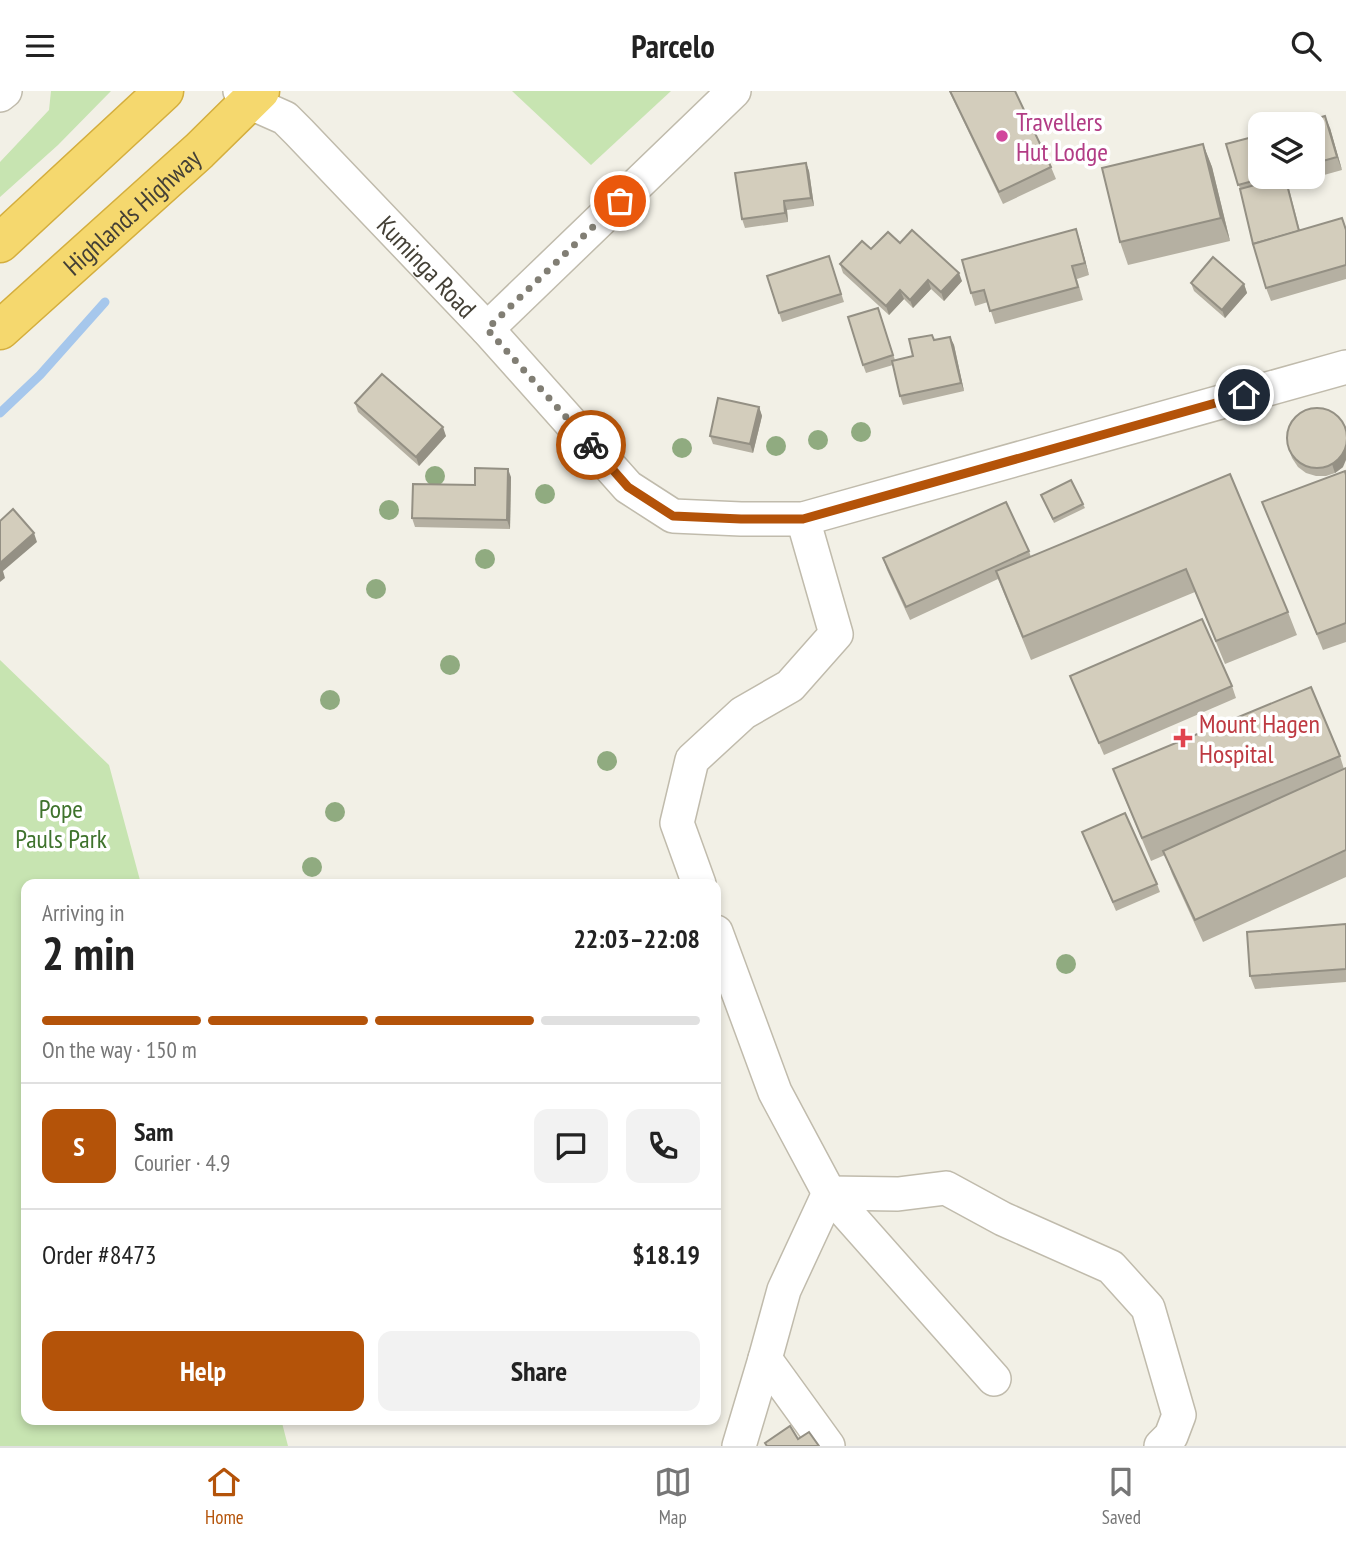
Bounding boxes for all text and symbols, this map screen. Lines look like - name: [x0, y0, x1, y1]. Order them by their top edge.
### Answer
- text: Parcelo: [631, 25, 715, 67]
- icon: menu: [21, 27, 59, 65]
- icon: search: [1287, 27, 1325, 65]
- place label: Travellers Hut Lodge: [1016, 105, 1108, 168]
- map controls: [1248, 112, 1325, 189]
- button: layers: [1248, 112, 1325, 189]
- marker: Travellers Hut Lodge: [994, 128, 1010, 144]
- street label: Highlands Highway: [56, 141, 207, 282]
- pin: [590, 171, 650, 231]
- icon: bag: [601, 182, 639, 220]
- street label: Kuminga Road: [371, 208, 484, 324]
- pin: [1214, 365, 1274, 425]
- icon: home: [1225, 376, 1263, 414]
- courier: [556, 410, 626, 480]
- icon: bike: [572, 426, 610, 464]
- place label: Mount Hagen Hospital: [1199, 707, 1320, 770]
- marker: Mount Hagen Hospital: [1173, 728, 1193, 748]
- park label: Pope Pauls Park: [15, 792, 107, 855]
- text: Arriving in: [42, 898, 124, 927]
- text: 22:03–22:08: [573, 922, 700, 955]
- text: 2 min: [42, 923, 135, 983]
- text: On the way · 150 m: [42, 1035, 197, 1064]
- button: chat: [534, 1109, 608, 1183]
- button: phone: [626, 1109, 700, 1183]
- text: Sam: [134, 1115, 173, 1148]
- text: S: [73, 1130, 85, 1163]
- text: Courier · 4.9: [134, 1148, 230, 1177]
- text: Order #8473: [42, 1238, 157, 1271]
- text: $18.19: [632, 1238, 700, 1271]
- button: Help: [42, 1331, 364, 1411]
- button: Share: [378, 1331, 700, 1411]
- tab: Home: [205, 1463, 244, 1529]
- tab: Map: [654, 1463, 692, 1529]
- tab: Saved: [1102, 1463, 1141, 1529]

